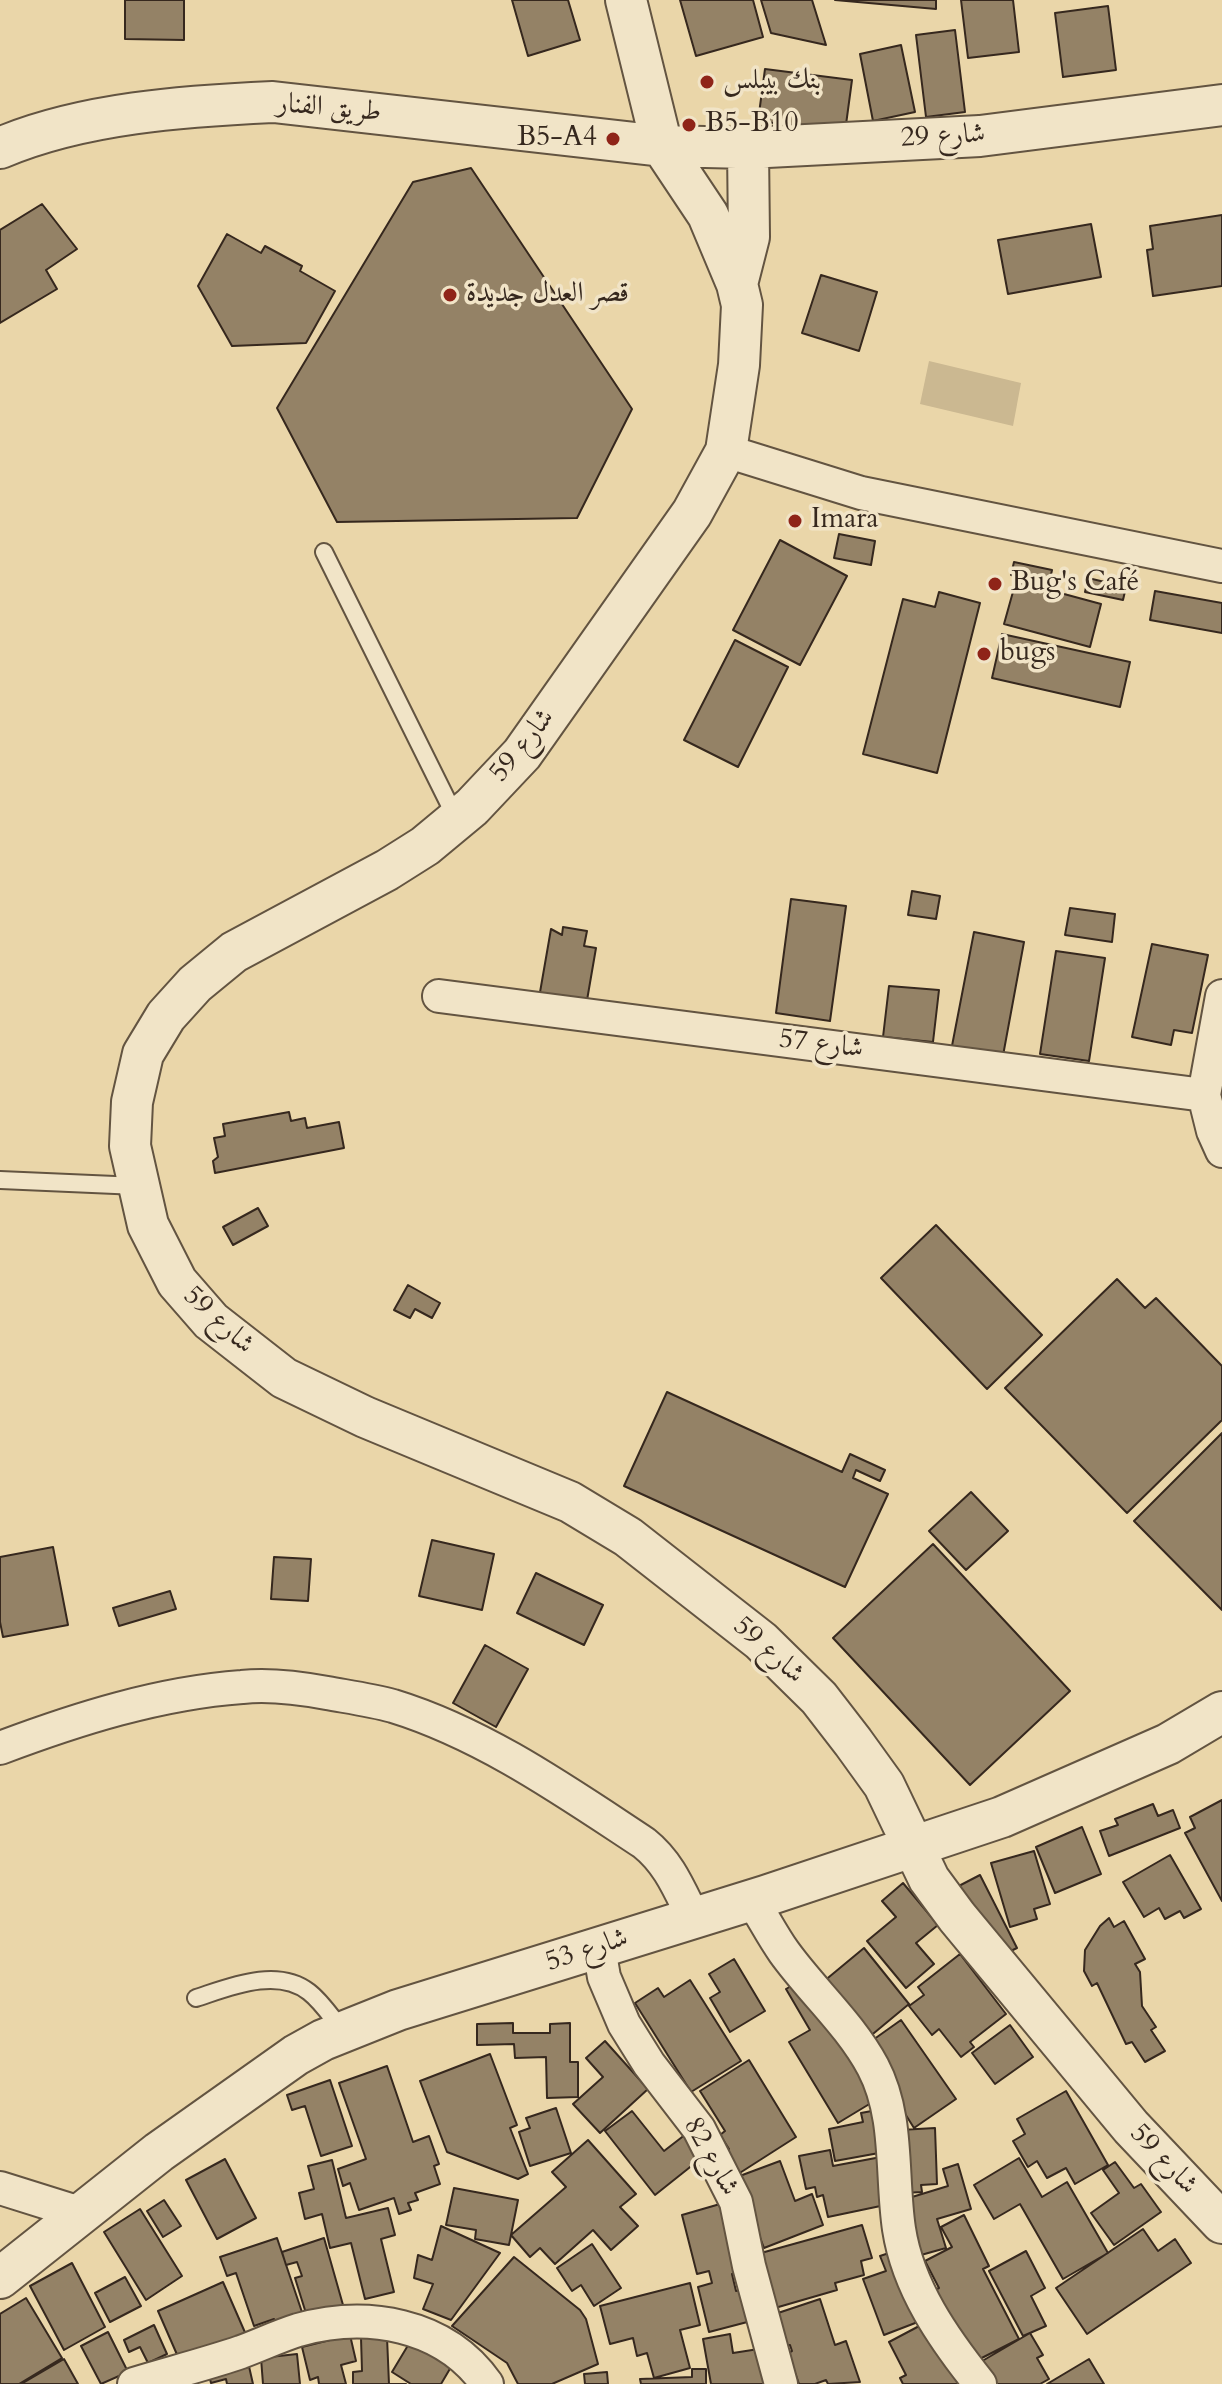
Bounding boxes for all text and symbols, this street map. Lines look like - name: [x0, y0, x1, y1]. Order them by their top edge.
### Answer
- place label: بنك بيبلس: [723, 65, 821, 99]
- marker: بنك بيبلس: [698, 73, 716, 91]
- street label: طريق الفنار: [275, 88, 383, 130]
- place label: B5-B10: [705, 108, 799, 142]
- marker: B5-B10: [680, 116, 698, 134]
- street label: شارع 29: [900, 118, 986, 156]
- place label: B5-A4: [517, 122, 597, 156]
- marker: B5-A4: [604, 130, 622, 148]
- place label: قصر العدل جديدة: [466, 278, 629, 312]
- marker: قصر العدل جديدة: [441, 286, 459, 304]
- place label: Imara: [811, 504, 879, 538]
- marker: Imara: [786, 512, 804, 530]
- place label: Bug's Café: [1011, 567, 1139, 601]
- marker: Bug's Café: [986, 575, 1004, 593]
- place label: bugs: [1000, 637, 1055, 671]
- marker: bugs: [975, 645, 993, 663]
- street label: شارع 59: [483, 702, 563, 790]
- street label: شارع 57: [777, 1023, 865, 1067]
- street label: شارع 59: [176, 1280, 260, 1362]
- street label: شارع 59: [725, 1610, 811, 1692]
- street label: شارع 53: [541, 1922, 633, 1980]
- street label: شارع 82: [675, 2112, 745, 2202]
- street label: شارع 59: [1122, 2118, 1204, 2202]

